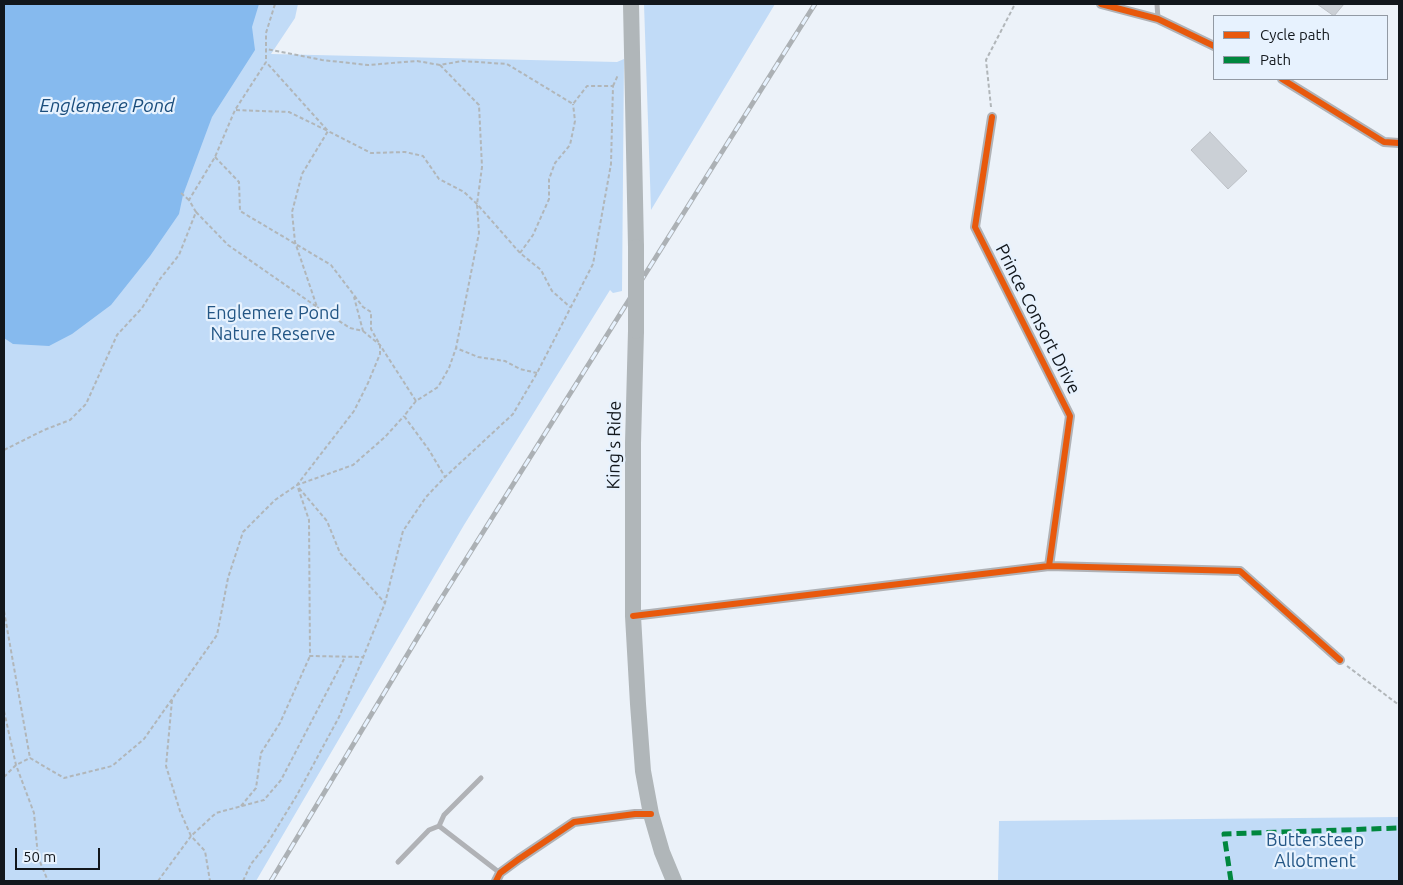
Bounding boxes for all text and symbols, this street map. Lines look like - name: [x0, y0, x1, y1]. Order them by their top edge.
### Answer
- legend: [1213, 15, 1388, 80]
- text: Cycle path: [1260, 26, 1330, 43]
- text: Path: [1260, 51, 1291, 68]
- water label: Englemere Pond: [39, 95, 175, 117]
- street label: Prince Consort Drive: [991, 240, 1085, 398]
- park label: Englemere Pond Nature Reserve: [206, 302, 340, 344]
- street label: King's Ride: [602, 400, 626, 490]
- park label: Buttersteep Allotment: [1266, 829, 1364, 872]
- scale bar: [18, 838, 102, 870]
- text: 50 m: [23, 848, 56, 865]

